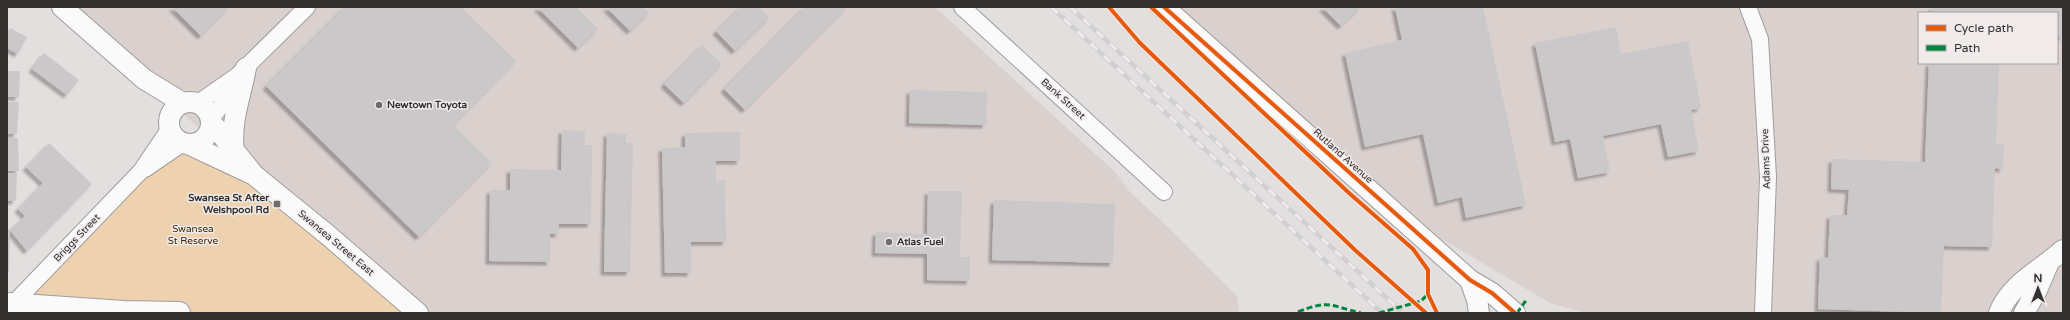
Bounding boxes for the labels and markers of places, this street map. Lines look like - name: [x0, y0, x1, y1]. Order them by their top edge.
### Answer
- place label: Newtown Toyota: [387, 99, 468, 111]
- marker: Newtown Toyota: [374, 100, 384, 110]
- place label: Swansea St After Welshpool Rd: [188, 192, 269, 216]
- marker: Swansea St After Welshpool Rd: [272, 199, 282, 209]
- place label: Atlas Fuel: [897, 236, 944, 248]
- marker: Atlas Fuel: [884, 237, 894, 247]

